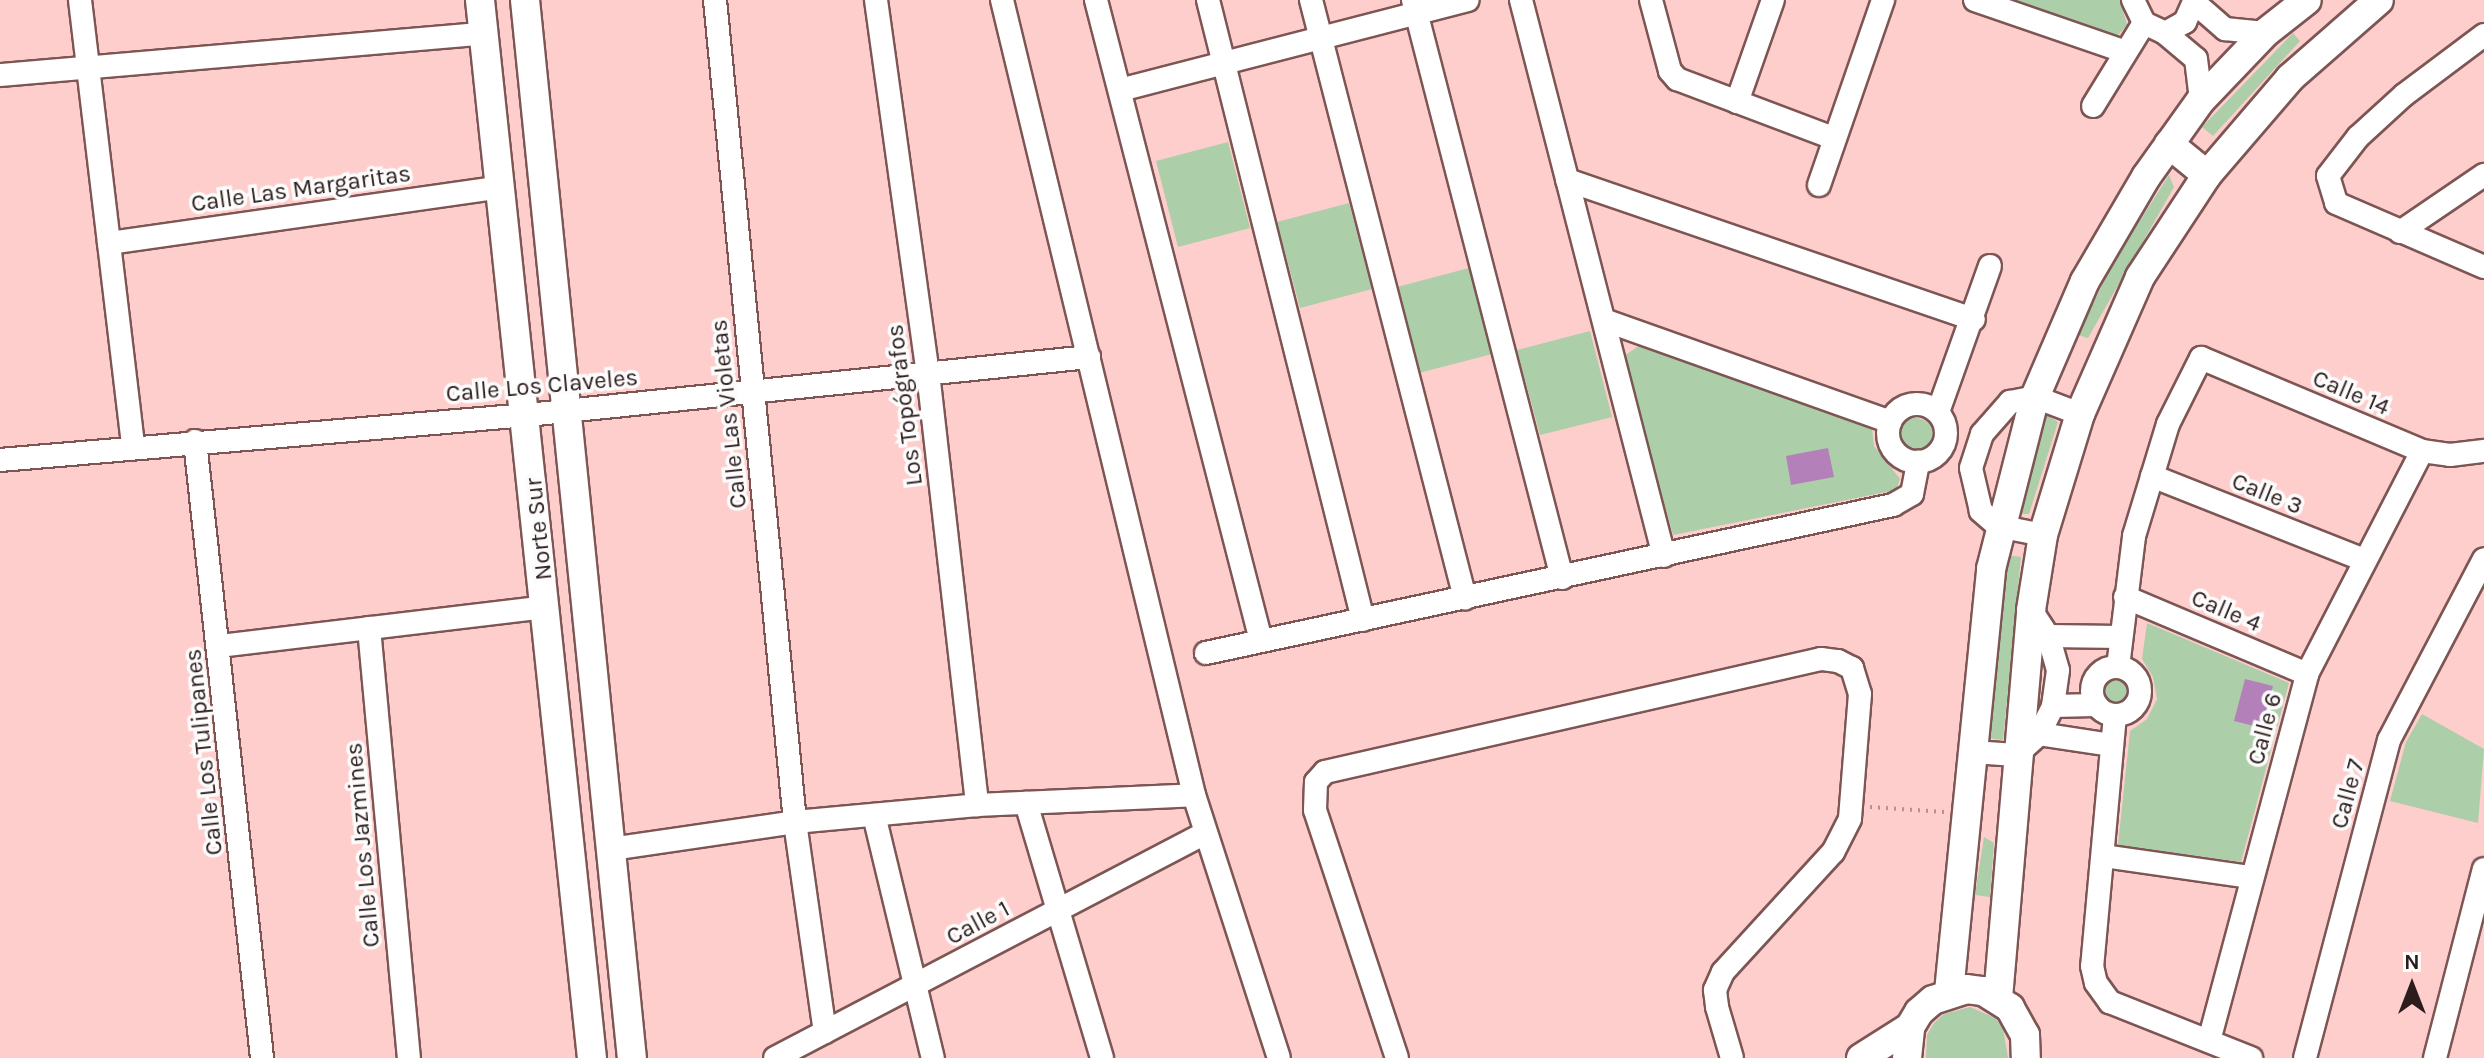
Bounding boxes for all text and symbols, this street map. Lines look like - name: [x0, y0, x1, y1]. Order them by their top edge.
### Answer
- street label: Calle Las Margaritas: [189, 159, 413, 219]
- street label: Calle Las Violetas: [705, 318, 753, 510]
- street label: Los Topógrafos: [881, 323, 929, 487]
- street label: Calle Los Claveles: [445, 363, 639, 409]
- street label: Calle 14: [2308, 364, 2394, 422]
- street label: Calle 3: [2228, 467, 2306, 521]
- street label: Norte Sur: [519, 476, 559, 582]
- street label: Calle 4: [2187, 584, 2265, 638]
- street label: Calle Los Tulipanes: [179, 647, 229, 857]
- street label: Calle 6: [2242, 690, 2288, 768]
- street label: Calle Los Jazmines: [340, 741, 386, 949]
- street label: Calle 7: [2325, 756, 2371, 832]
- street label: Calle 1: [942, 894, 1014, 952]
- north arrow: [2372, 946, 2452, 1026]
- text: N: [2404, 949, 2420, 975]

